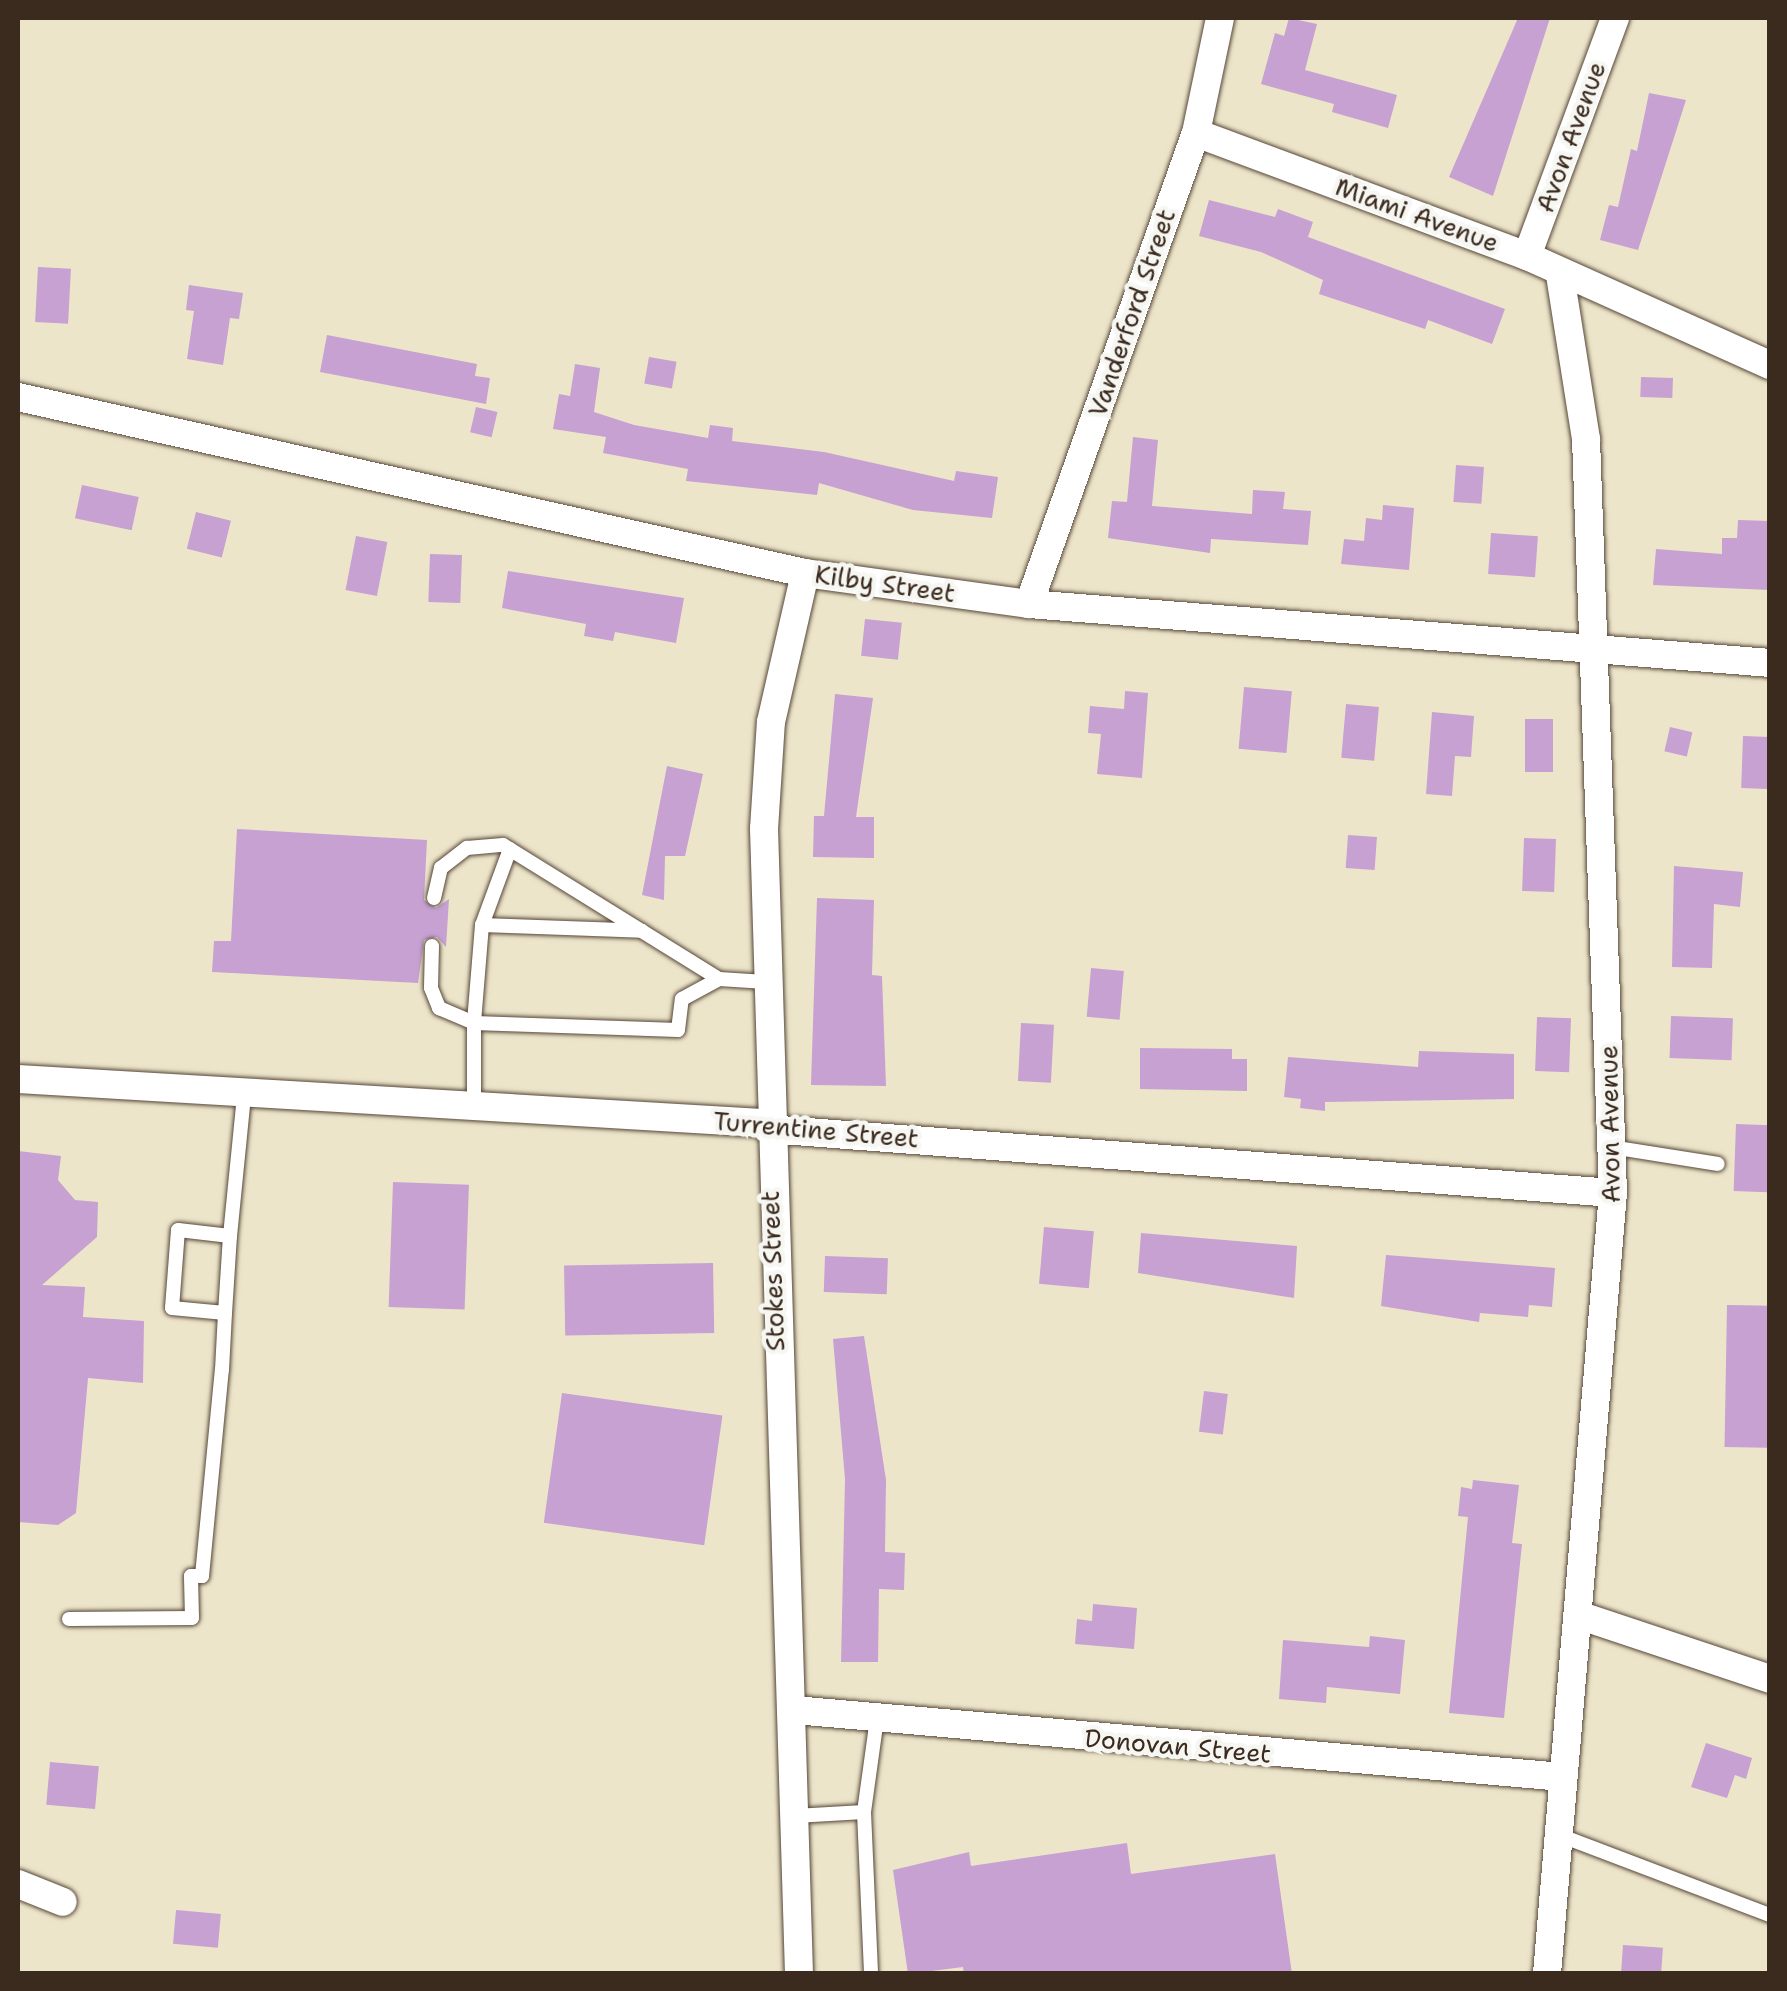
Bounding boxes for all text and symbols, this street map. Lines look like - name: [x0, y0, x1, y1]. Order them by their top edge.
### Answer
- street label: Avon Avenue: [1530, 58, 1612, 216]
- street label: Miami Avenue: [1331, 172, 1503, 258]
- street label: Vanderford Street: [1082, 205, 1182, 421]
- street label: Kilby Street: [813, 559, 957, 609]
- street label: Avon Avenue: [1594, 1045, 1626, 1203]
- street label: Turrentine Street: [712, 1106, 920, 1154]
- street label: Stokes Street: [755, 1190, 791, 1352]
- street label: Donovan Street: [1083, 1723, 1273, 1769]

